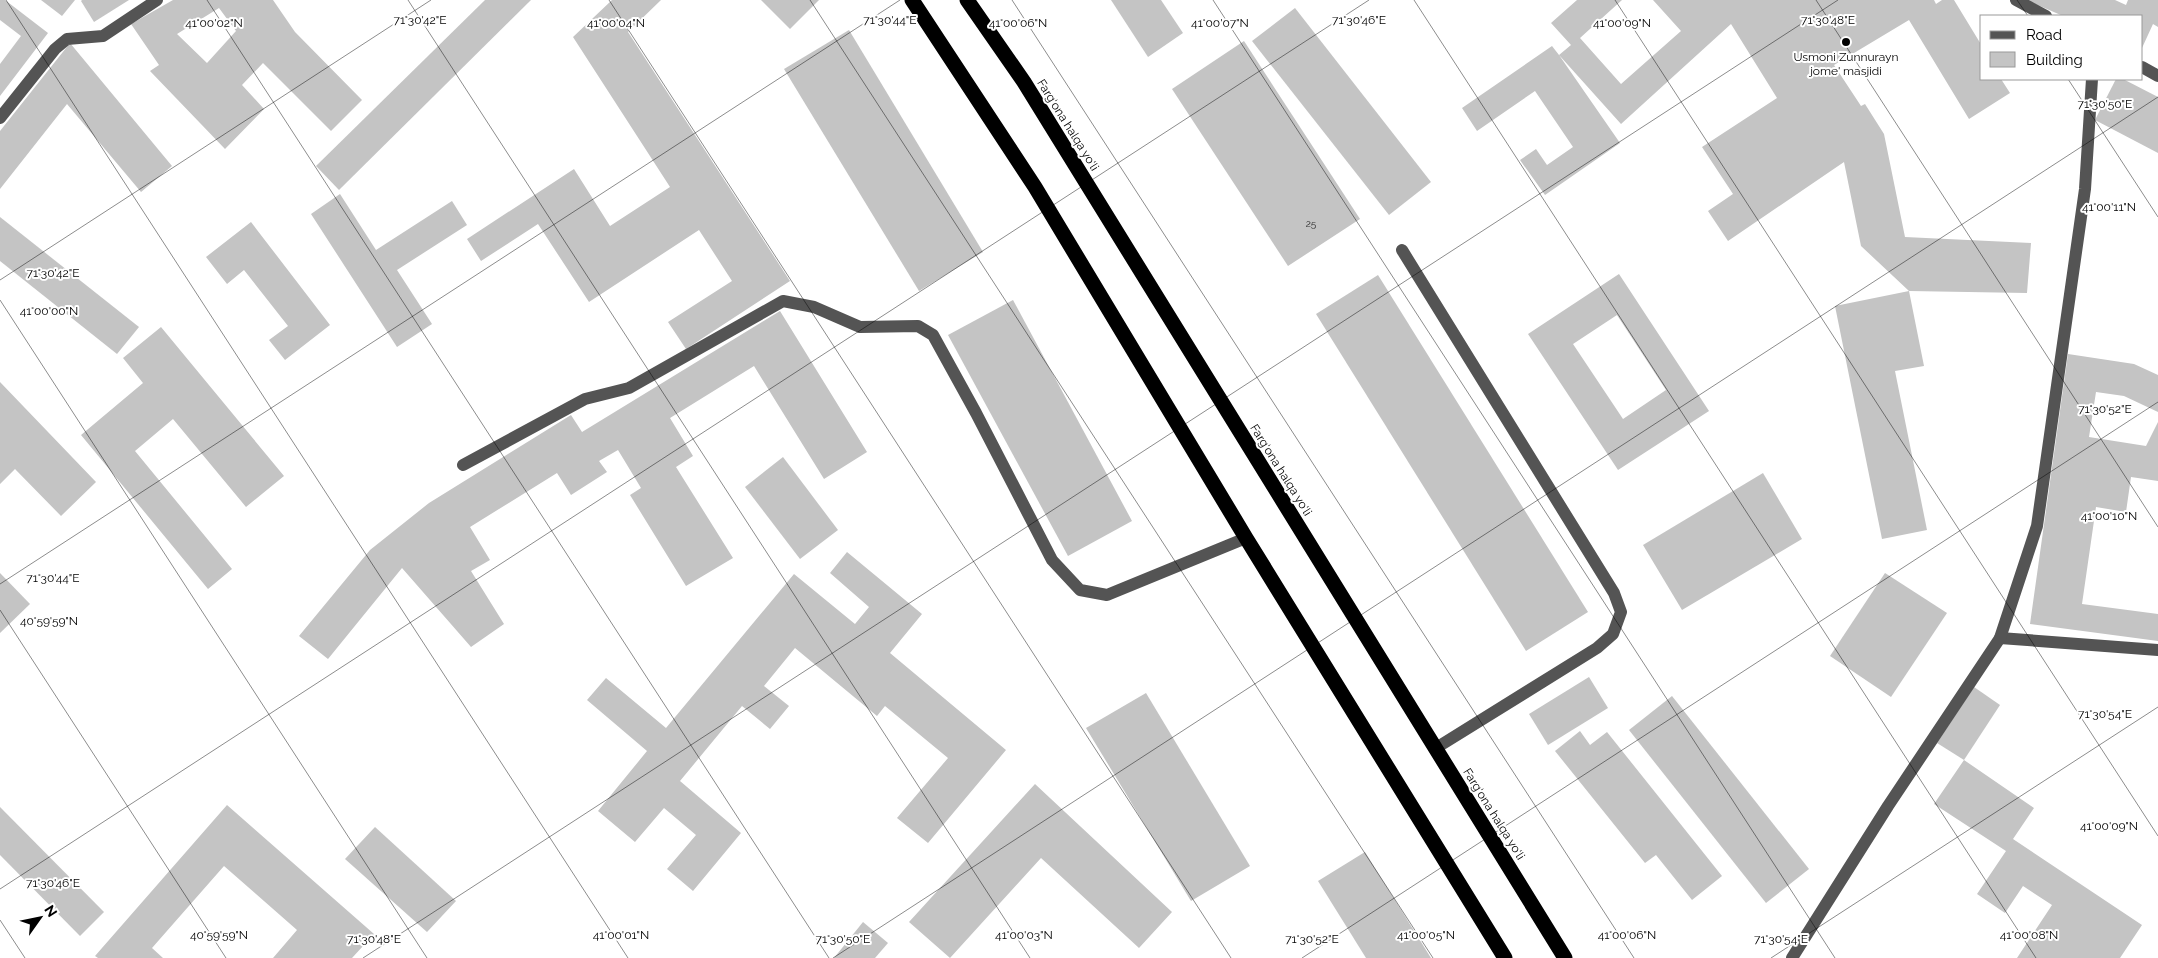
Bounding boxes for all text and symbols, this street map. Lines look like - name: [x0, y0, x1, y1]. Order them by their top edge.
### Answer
- text: 71°30'42"E: [393, 13, 447, 27]
- text: 71°30'44"E: [863, 13, 917, 27]
- text: 71°30'46"E: [1332, 13, 1386, 27]
- text: 71°30'48"E: [1801, 13, 1855, 27]
- legend: [1980, 15, 2143, 80]
- text: 41°00'02"N: [185, 16, 243, 30]
- text: 41°00'04"N: [587, 16, 645, 30]
- text: 41°00'06"N: [989, 16, 1047, 30]
- text: 41°00'07"N: [1191, 16, 1249, 30]
- text: 41°00'09"N: [1593, 16, 1651, 30]
- text: Road: [2026, 26, 2062, 44]
- marker: Usmoni Zunnurayn jome' masjidi: [1840, 36, 1852, 48]
- place label: Usmoni Zunnurayn jome' masjidi: [1793, 50, 1899, 78]
- text: Building: [2026, 51, 2083, 69]
- street label: Farg‘ona halqa yo‘li: [1034, 77, 1102, 173]
- text: 71°30'50"E: [2078, 97, 2132, 111]
- text: 41°00'11"N: [2082, 200, 2136, 214]
- house number: 25: [1306, 218, 1317, 229]
- text: 71°30'42"E: [26, 266, 80, 280]
- text: 41°00'00"N: [20, 304, 78, 318]
- text: 71°30'52"E: [2078, 402, 2132, 416]
- street label: Farg‘ona halqa yo‘li: [1247, 422, 1315, 518]
- text: 41°00'10"N: [2081, 509, 2137, 523]
- text: 71°30'44"E: [26, 571, 80, 585]
- text: 40°59'59"N: [20, 614, 78, 628]
- text: 71°30'54"E: [2078, 707, 2132, 721]
- street label: Farg‘ona halqa yo‘li: [1460, 766, 1528, 862]
- text: 41°00'09"N: [2080, 819, 2138, 833]
- text: 71°30'46"E: [26, 876, 80, 890]
- north arrow: [15, 893, 65, 943]
- text: N: [41, 902, 61, 920]
- text: 40°59'59"N: [190, 928, 248, 942]
- text: 41°00'01"N: [593, 928, 649, 942]
- text: 41°00'03"N: [995, 928, 1053, 942]
- text: 41°00'05"N: [1397, 928, 1455, 942]
- text: 41°00'06"N: [1598, 928, 1656, 942]
- text: 41°00'08"N: [2000, 928, 2058, 942]
- text: 71°30'48"E: [347, 932, 401, 946]
- text: 71°30'50"E: [816, 932, 870, 946]
- text: 71°30'52"E: [1285, 932, 1339, 946]
- text: 71°30'54"E: [1754, 932, 1808, 946]

